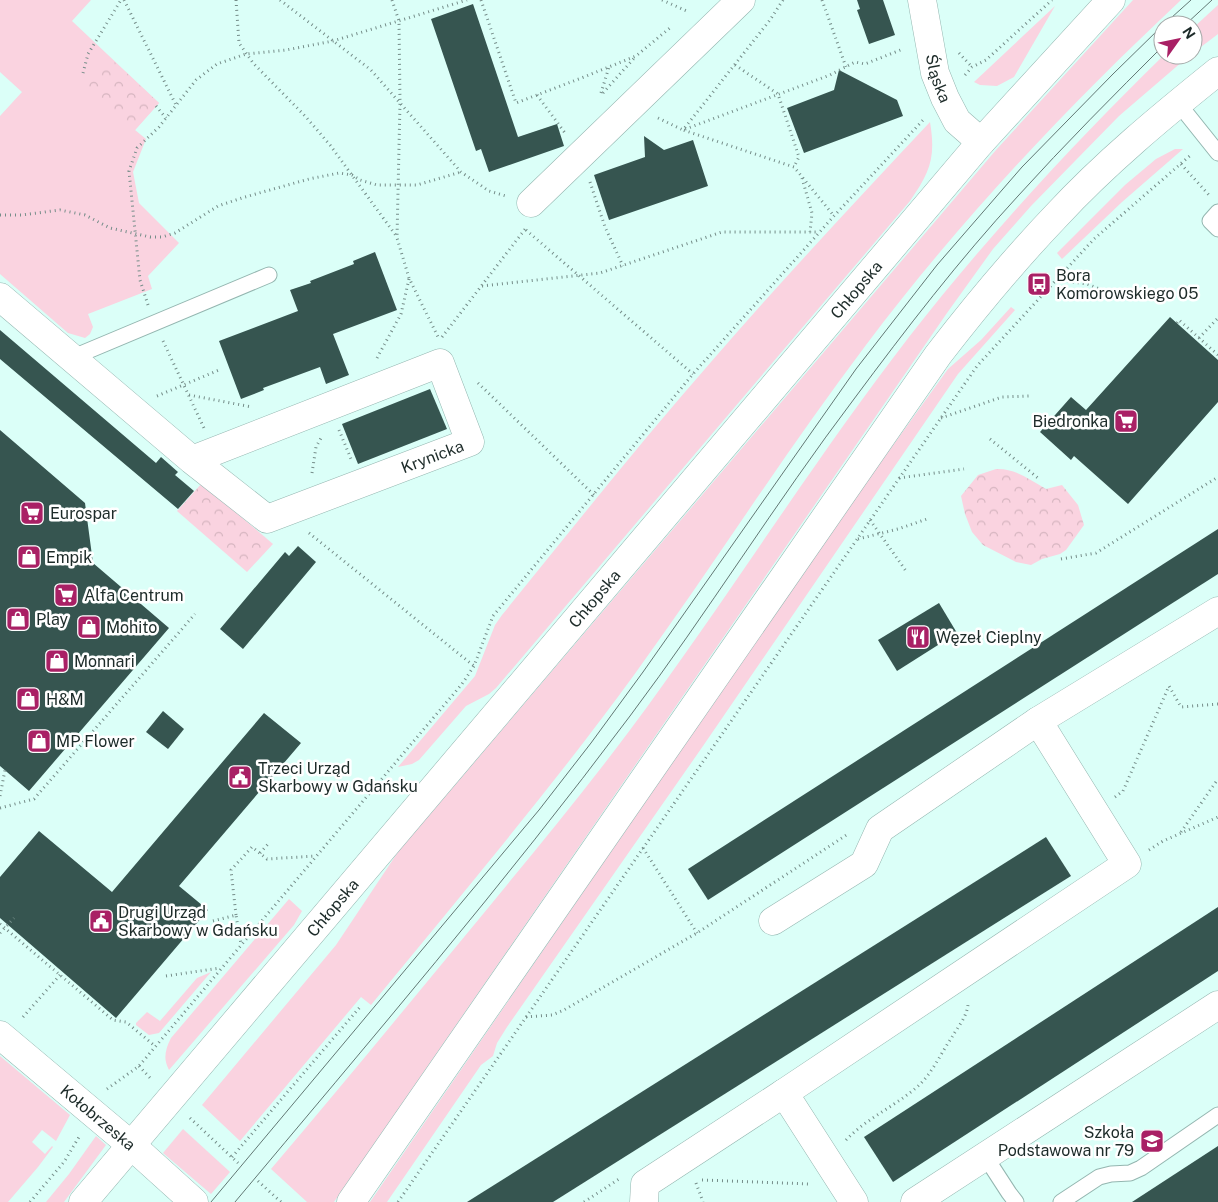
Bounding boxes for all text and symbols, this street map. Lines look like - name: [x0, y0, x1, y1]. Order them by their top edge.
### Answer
- north arrow: [1153, 15, 1203, 65]
- text: N: [1179, 24, 1199, 42]
- street label: Śląska: [922, 52, 955, 105]
- street label: Chłopska: [827, 257, 886, 323]
- place label: Bora Komorowskiego 05: [1056, 266, 1198, 303]
- bus stop icon: Bora Komorowskiego 05: [1026, 271, 1052, 297]
- supermarket icon: Biedronka: [1113, 408, 1139, 434]
- place label: Biedronka: [1033, 412, 1108, 431]
- street label: Krynicka: [398, 436, 466, 477]
- supermarket icon: Eurospar: [19, 500, 45, 526]
- place label: Eurospar: [50, 504, 117, 523]
- shop icon: Empik: [16, 544, 42, 570]
- place label: Empik: [46, 548, 92, 567]
- street label: Chłopska: [565, 566, 624, 632]
- supermarket icon: Alfa Centrum: [53, 582, 79, 608]
- place label: Alfa Centrum: [84, 586, 184, 605]
- shop icon: Play: [5, 606, 31, 632]
- place label: Play: [36, 610, 69, 629]
- shop icon: Mohito: [76, 614, 102, 640]
- place label: Mohito: [106, 618, 157, 637]
- restaurant icon: Węzeł Cieplny: [905, 624, 931, 650]
- place label: Węzeł Cieplny: [936, 628, 1042, 647]
- shop icon: Monnari: [44, 648, 70, 674]
- place label: Monnari: [74, 652, 135, 671]
- shop icon: H&M: [15, 686, 41, 712]
- place label: H&M: [46, 690, 84, 709]
- shop icon: MP Flower: [26, 728, 52, 754]
- place label: MP Flower: [56, 732, 135, 751]
- place label: Trzeci Urząd Skarbowy w Gdańsku: [258, 759, 418, 796]
- public building icon: Trzeci Urząd Skarbowy w Gdańsku: [227, 764, 253, 790]
- street label: Chłopska: [303, 875, 363, 941]
- place label: Drugi Urząd Skarbowy w Gdańsku: [118, 903, 278, 940]
- public building icon: Drugi Urząd Skarbowy w Gdańsku: [88, 908, 114, 934]
- street label: Kołobrzeska: [56, 1081, 139, 1155]
- place label: Szkoła Podstawowa nr 79: [998, 1123, 1134, 1160]
- school or university icon: Szkoła Podstawowa nr 79: [1139, 1128, 1165, 1154]

